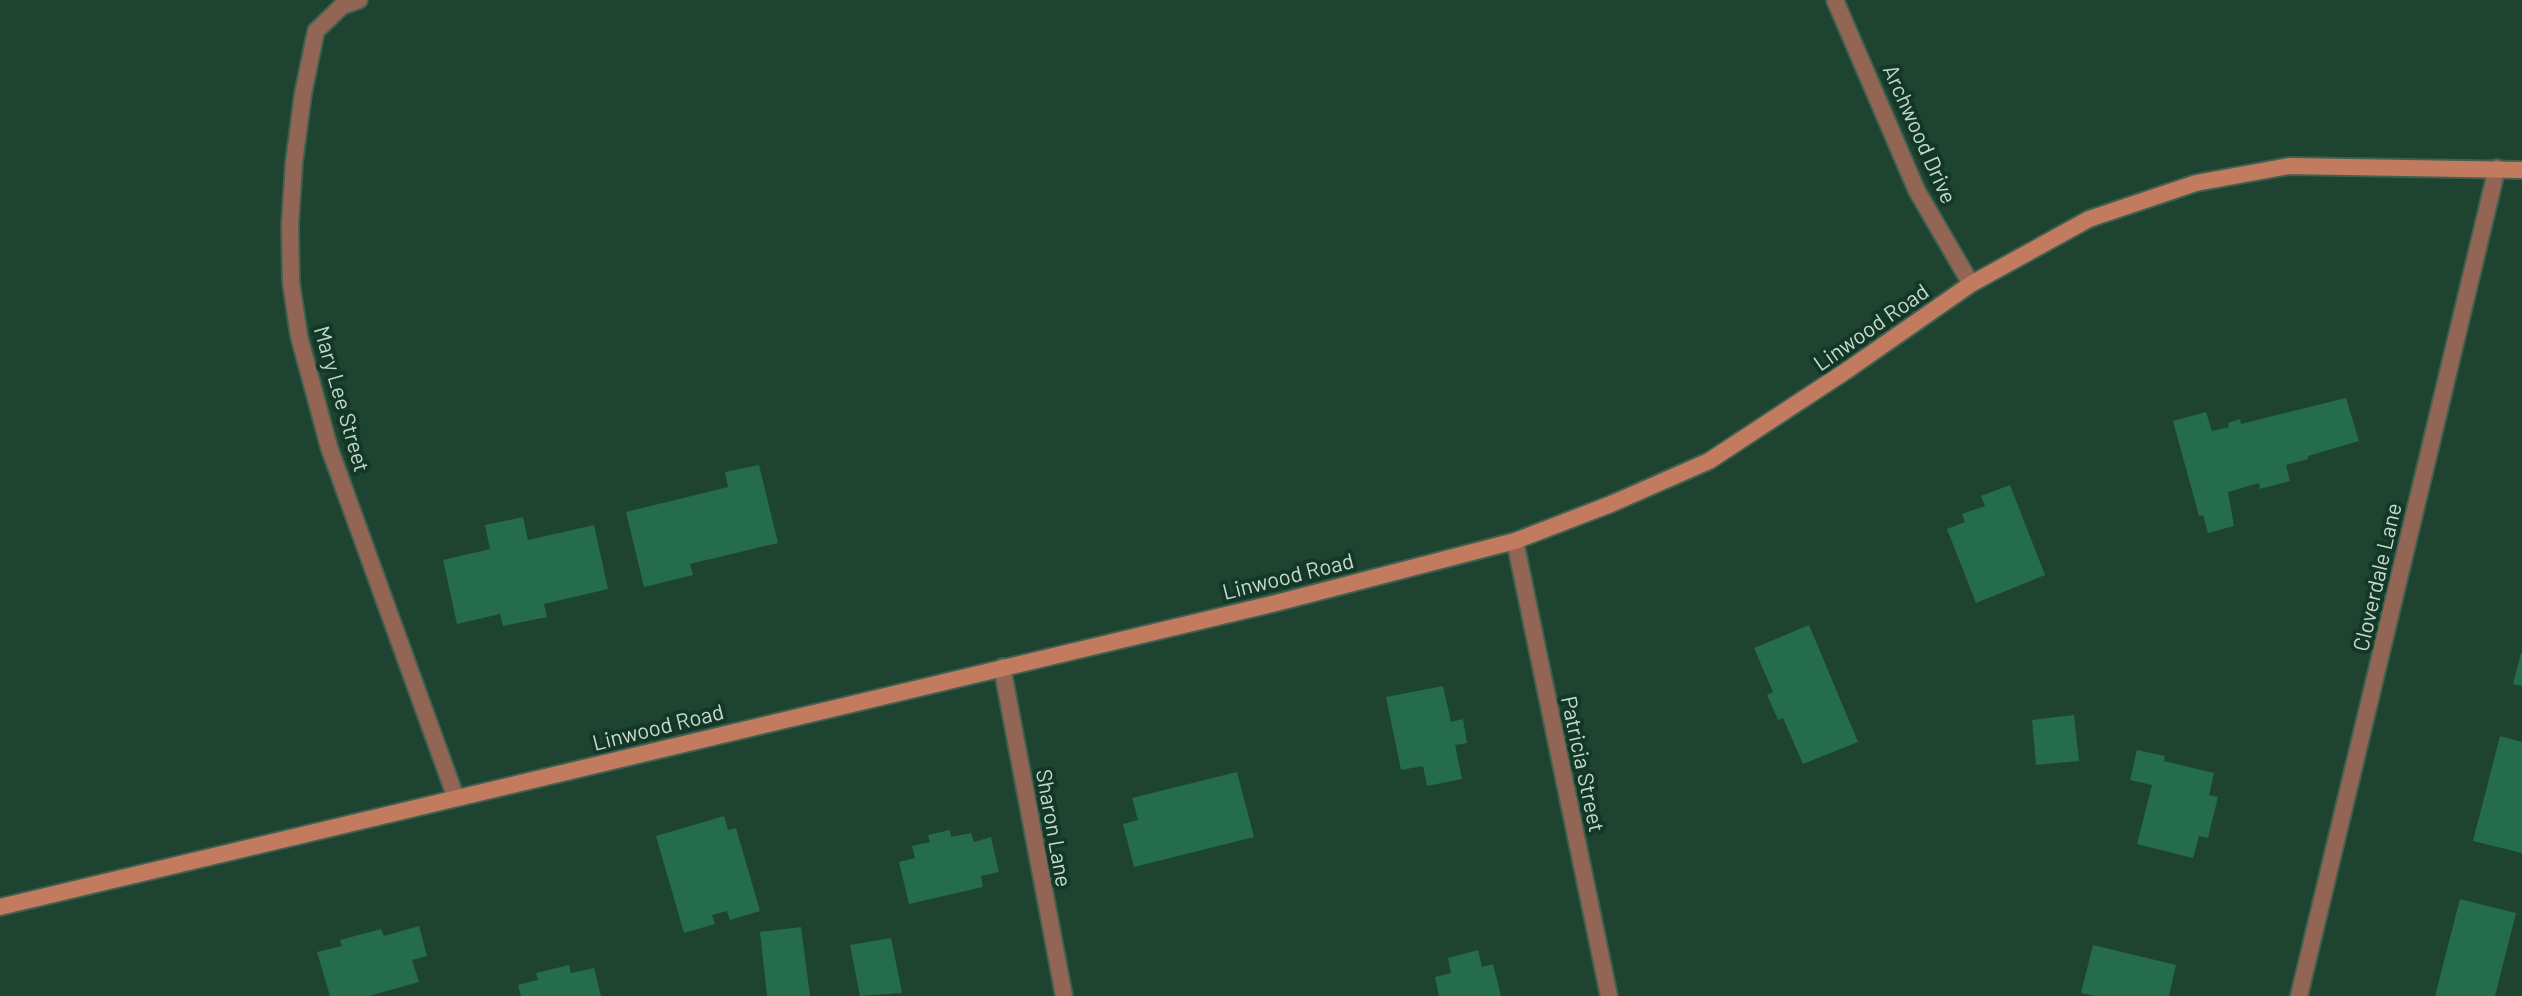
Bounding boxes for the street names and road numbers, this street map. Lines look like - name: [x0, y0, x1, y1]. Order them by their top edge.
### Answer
- street label: Archwood Drive: [1879, 60, 1963, 207]
- street label: Linwood Road: [1808, 277, 1933, 375]
- street label: Mary Lee Street: [310, 323, 376, 475]
- street label: Cloverdale Lane: [2346, 500, 2406, 653]
- street label: Linwood Road: [1219, 546, 1356, 604]
- street label: Patricia Street: [1557, 693, 1611, 834]
- street label: Linwood Road: [589, 697, 726, 755]
- street label: Sharon Lane: [1032, 767, 1078, 889]

